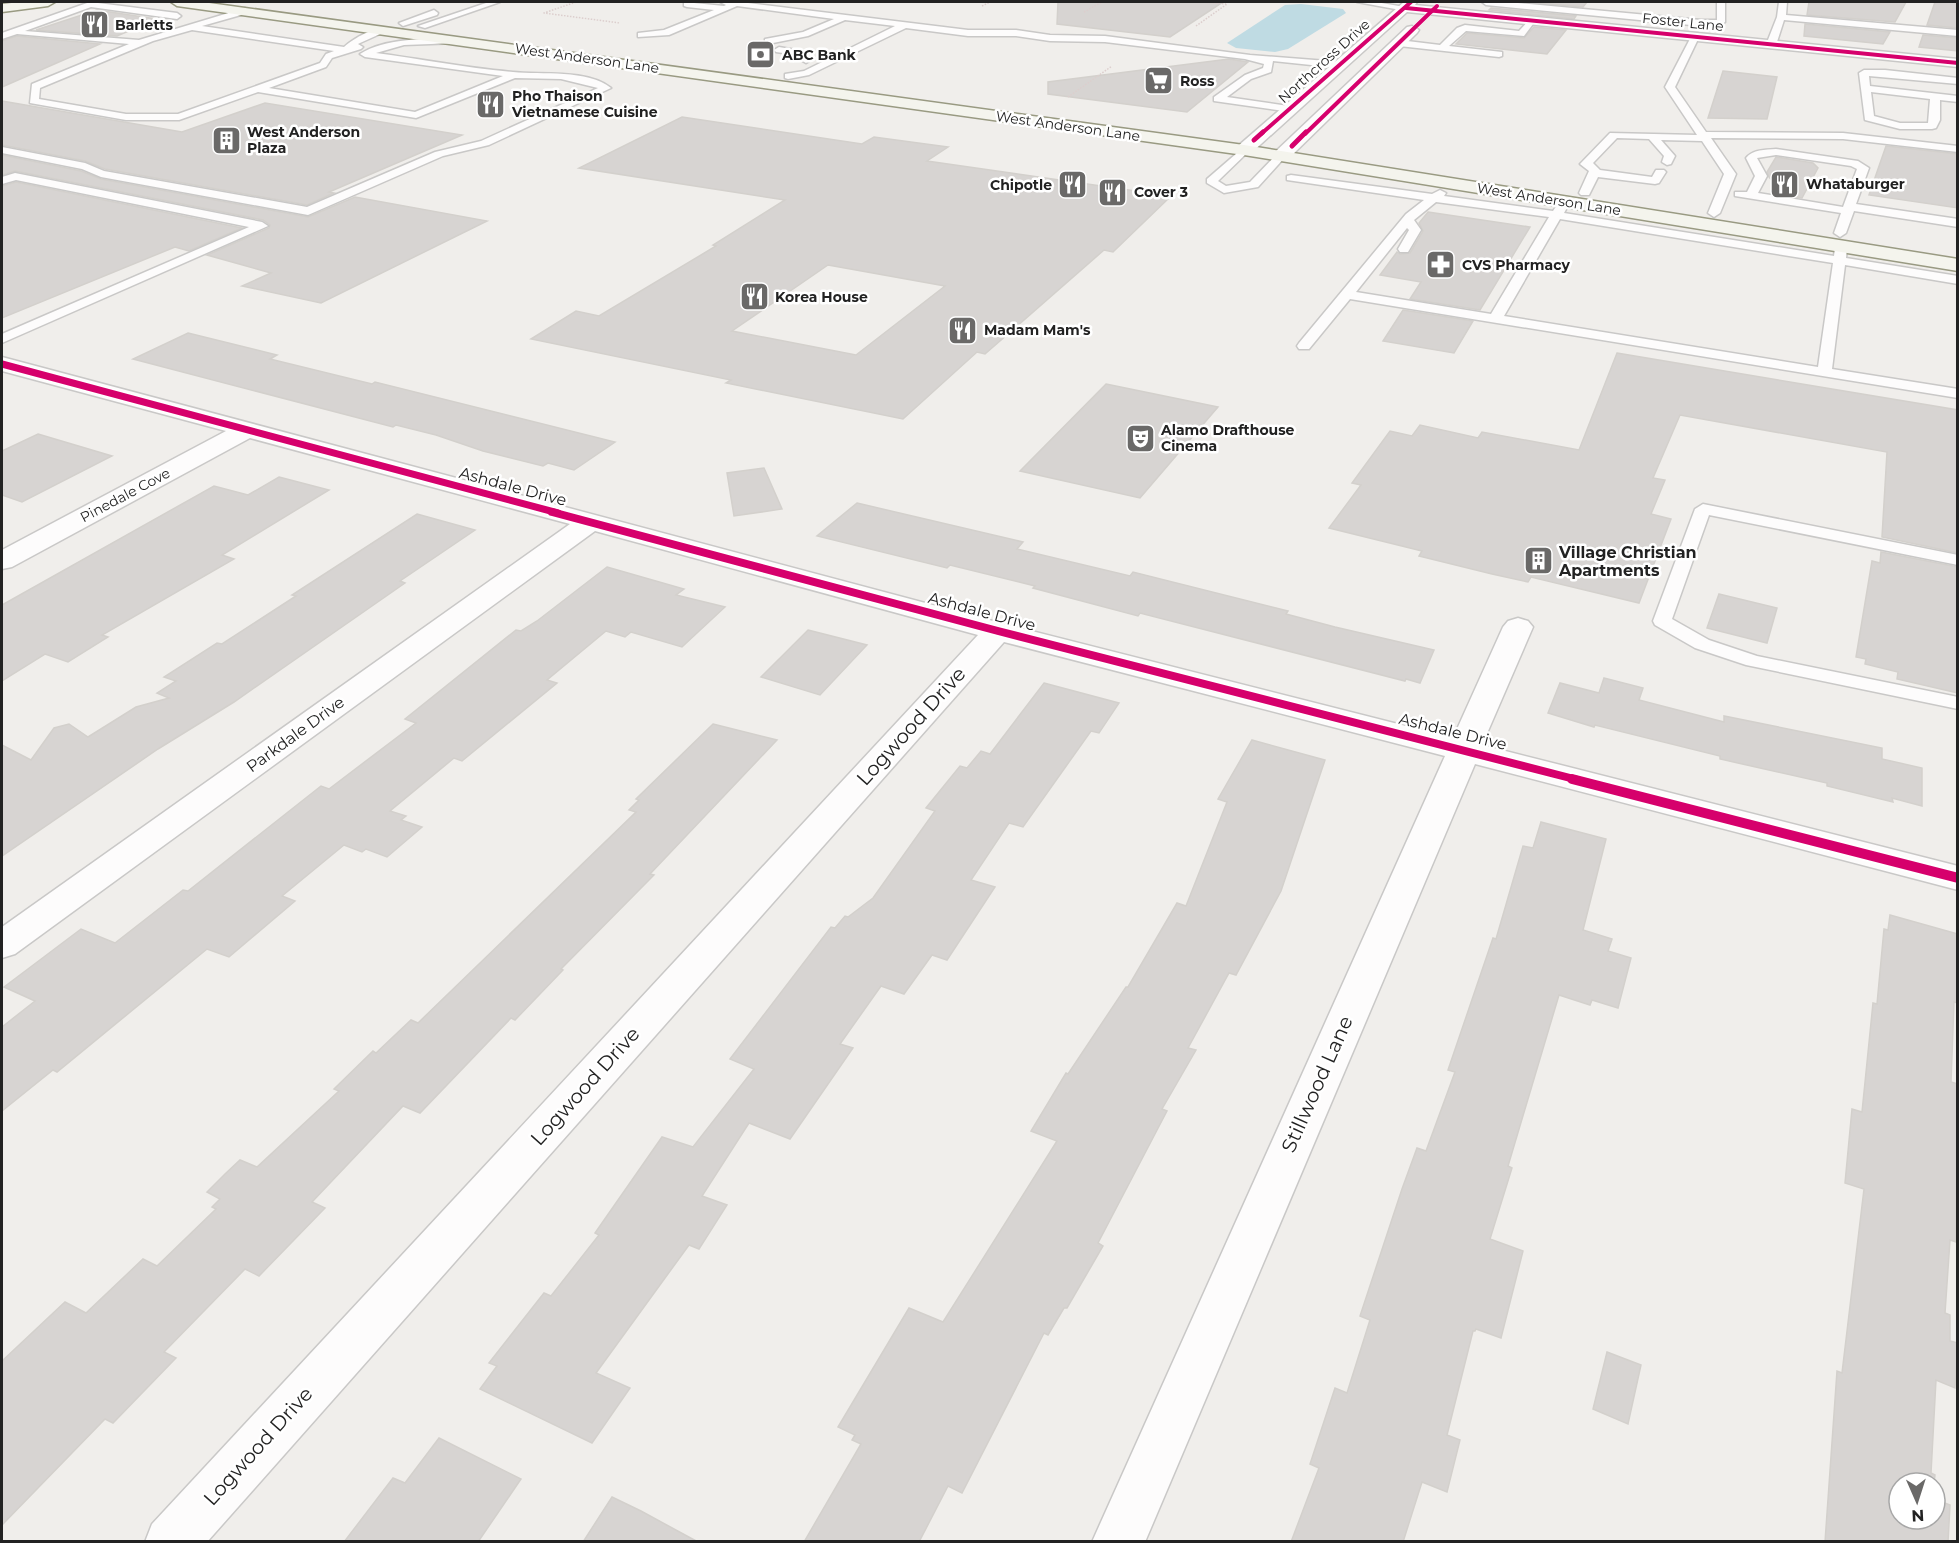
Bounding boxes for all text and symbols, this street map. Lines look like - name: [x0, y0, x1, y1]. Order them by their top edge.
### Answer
- restaurant icon: Barletts: [78, 9, 110, 41]
- street label: Foster Lane: [1641, 9, 1725, 35]
- street label: Northcross Drive: [1274, 15, 1374, 107]
- place label: Barletts: [115, 16, 173, 34]
- street label: West Anderson Lane: [514, 39, 660, 77]
- bank icon: ABC Bank: [745, 39, 777, 71]
- place label: ABC Bank: [781, 46, 857, 64]
- supermarket icon: Ross: [1143, 65, 1175, 97]
- place label: Ross: [1180, 72, 1215, 90]
- place label: Pho Thaison Vietnamese Cuisine: [511, 87, 658, 121]
- restaurant icon: Pho Thaison Vietnamese Cuisine: [475, 88, 507, 120]
- street label: West Anderson Lane: [995, 107, 1141, 145]
- place label: West Anderson Plaza: [247, 123, 360, 157]
- building icon: West Anderson Plaza: [210, 124, 242, 156]
- restaurant icon: Whataburger: [1769, 168, 1801, 200]
- restaurant icon: Chipotle: [1057, 169, 1089, 201]
- place label: Whataburger: [1806, 175, 1905, 193]
- place label: Chipotle: [990, 176, 1052, 194]
- restaurant icon: Cover 3: [1097, 176, 1129, 208]
- street label: West Anderson Lane: [1476, 179, 1622, 219]
- place label: Cover 3: [1134, 183, 1188, 201]
- pharmacy icon: CVS Pharmacy: [1425, 249, 1457, 281]
- place label: CVS Pharmacy: [1462, 256, 1570, 274]
- restaurant icon: Korea House: [738, 281, 770, 313]
- place label: Korea House: [775, 288, 868, 306]
- restaurant icon: Madam Mam's: [947, 314, 979, 346]
- place label: Madam Mam's: [984, 321, 1091, 339]
- place label: Alamo Drafthouse Cinema: [1160, 421, 1295, 455]
- theatre icon: Alamo Drafthouse Cinema: [1124, 422, 1156, 454]
- street label: Ashdale Drive: [457, 463, 569, 510]
- street label: Pinedale Cove: [77, 464, 173, 526]
- place label: Village Christian Apartments: [1558, 543, 1697, 580]
- building icon: Village Christian Apartments: [1522, 545, 1554, 577]
- street label: Ashdale Drive: [926, 588, 1038, 635]
- street label: Logwood Drive: [851, 662, 971, 790]
- street label: Parkdale Drive: [243, 692, 348, 776]
- street label: Ashdale Drive: [1397, 709, 1509, 754]
- street label: Stillwood Lane: [1276, 1012, 1358, 1156]
- street label: Logwood Drive: [525, 1022, 645, 1150]
- street label: Logwood Drive: [198, 1382, 318, 1510]
- north arrow: [1887, 1471, 1947, 1531]
- text: N: [1911, 1506, 1925, 1525]

